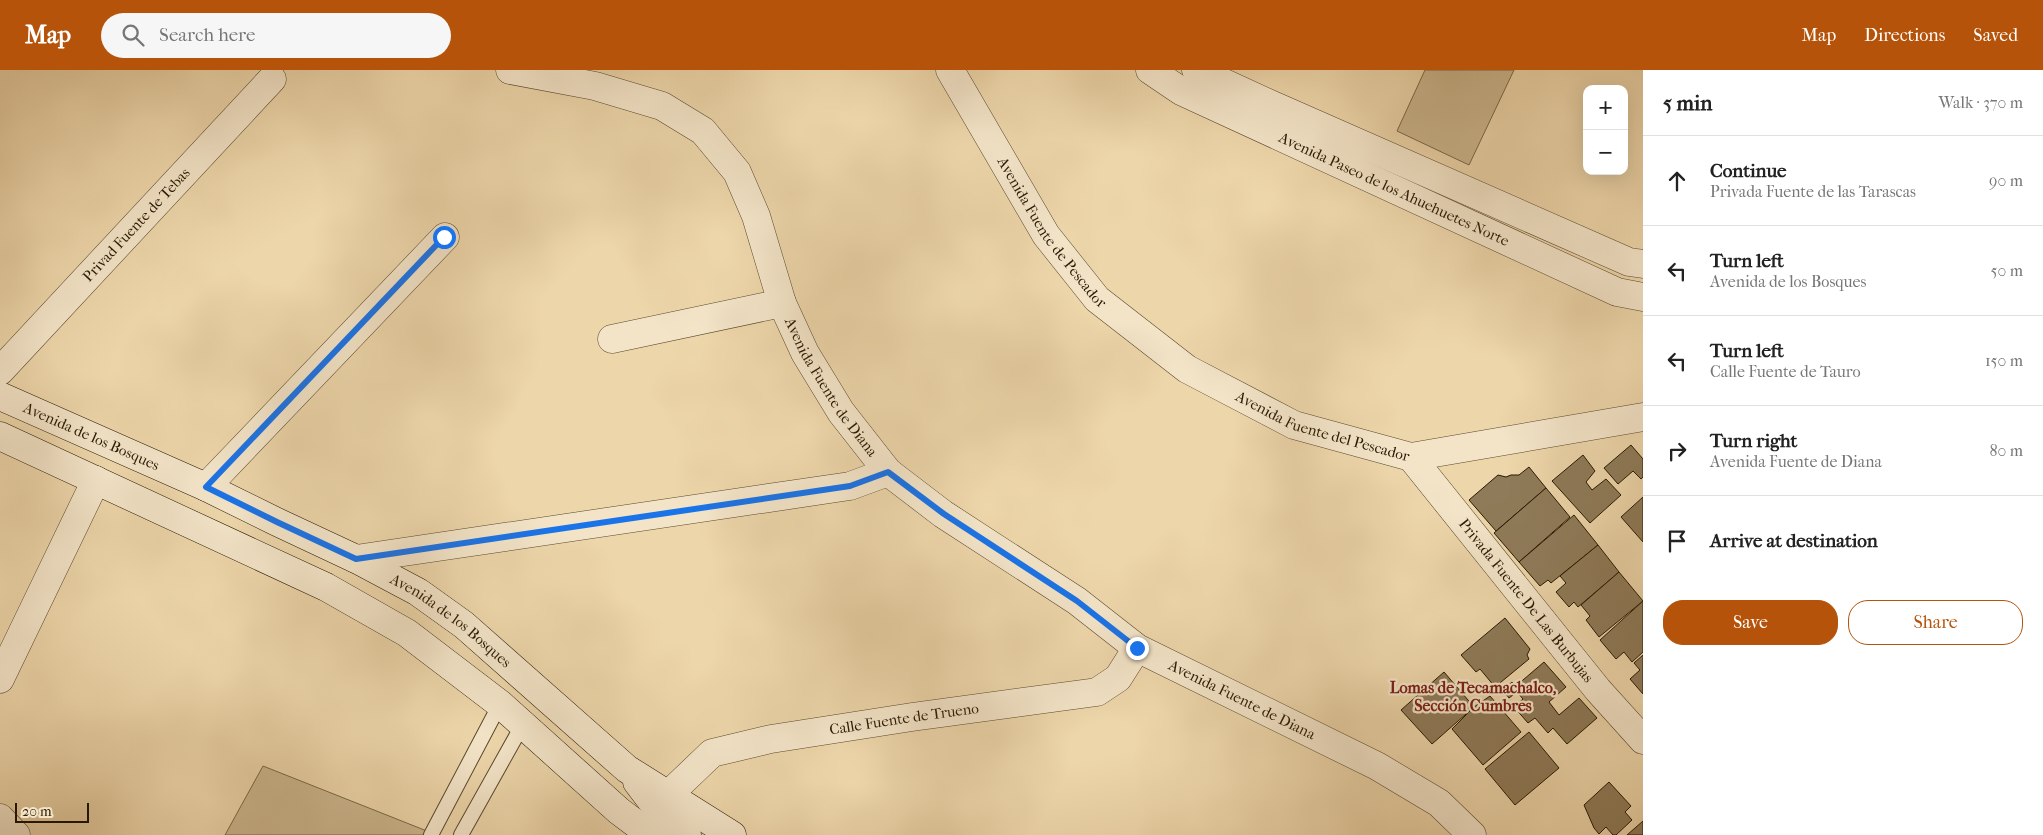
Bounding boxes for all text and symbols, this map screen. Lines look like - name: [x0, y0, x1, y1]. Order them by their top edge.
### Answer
- search box: [101, 13, 451, 58]
- text: Map: [25, 21, 71, 49]
- icon: search: [119, 21, 147, 49]
- text: Search here: [159, 24, 255, 46]
- text: Map: [1802, 25, 1836, 46]
- text: Directions: [1864, 25, 1945, 46]
- text: Saved: [1973, 25, 2018, 46]
- map controls: [1583, 85, 1628, 175]
- button: +: [1583, 85, 1628, 130]
- text: 5 min: [1663, 91, 1712, 115]
- text: Walk · 370 m: [1938, 93, 2023, 112]
- street label: Avenida Paseo de los Ahuehuetes Norte: [1275, 128, 1513, 250]
- button: −: [1583, 130, 1628, 175]
- street label: Avenida Fuente de Pescador: [993, 153, 1110, 312]
- text: Continue: [1710, 160, 1786, 182]
- street label: Privad Fuente de Tebas: [79, 164, 194, 285]
- icon: ahead: [1663, 167, 1691, 195]
- text: 90 m: [1989, 171, 2023, 190]
- text: Privada Fuente de las Tarascas: [1710, 182, 1916, 201]
- route start: [433, 226, 456, 249]
- text: Turn left: [1710, 250, 1784, 272]
- icon: left: [1663, 257, 1691, 285]
- text: 50 m: [1991, 261, 2023, 280]
- text: Avenida de los Bosques: [1710, 272, 1866, 291]
- street label: Avenida Fuente de Diana: [780, 314, 882, 461]
- text: Turn left: [1710, 340, 1784, 362]
- icon: left: [1663, 347, 1691, 375]
- text: 150 m: [1985, 351, 2023, 370]
- text: Calle Fuente de Tauro: [1710, 362, 1861, 381]
- street label: Avenida Fuente del Pescador: [1232, 387, 1412, 465]
- street label: Avenida de los Bosques: [20, 398, 163, 474]
- text: Turn right: [1710, 430, 1797, 452]
- icon: right: [1663, 437, 1691, 465]
- text: 80 m: [1989, 441, 2023, 460]
- text: Avenida Fuente de Diana: [1710, 452, 1882, 471]
- street label: Privada Fuente De Las Burbujas: [1455, 515, 1598, 686]
- icon: arrive: [1663, 527, 1691, 555]
- text: Arrive at destination: [1710, 530, 1878, 552]
- street label: Avenida de los Bosques: [386, 569, 515, 672]
- button: Save: [1663, 600, 1838, 645]
- button: Share: [1848, 600, 2023, 645]
- route end: [1126, 637, 1149, 660]
- street label: Avenida Fuente de Diana: [1165, 656, 1319, 744]
- district label: Lomas de Tecamachalco, Sección Cumbres: [1390, 678, 1556, 715]
- street label: Calle Fuente de Trueno: [828, 699, 980, 739]
- scale bar: [15, 800, 89, 823]
- text: 20 m: [22, 803, 52, 820]

